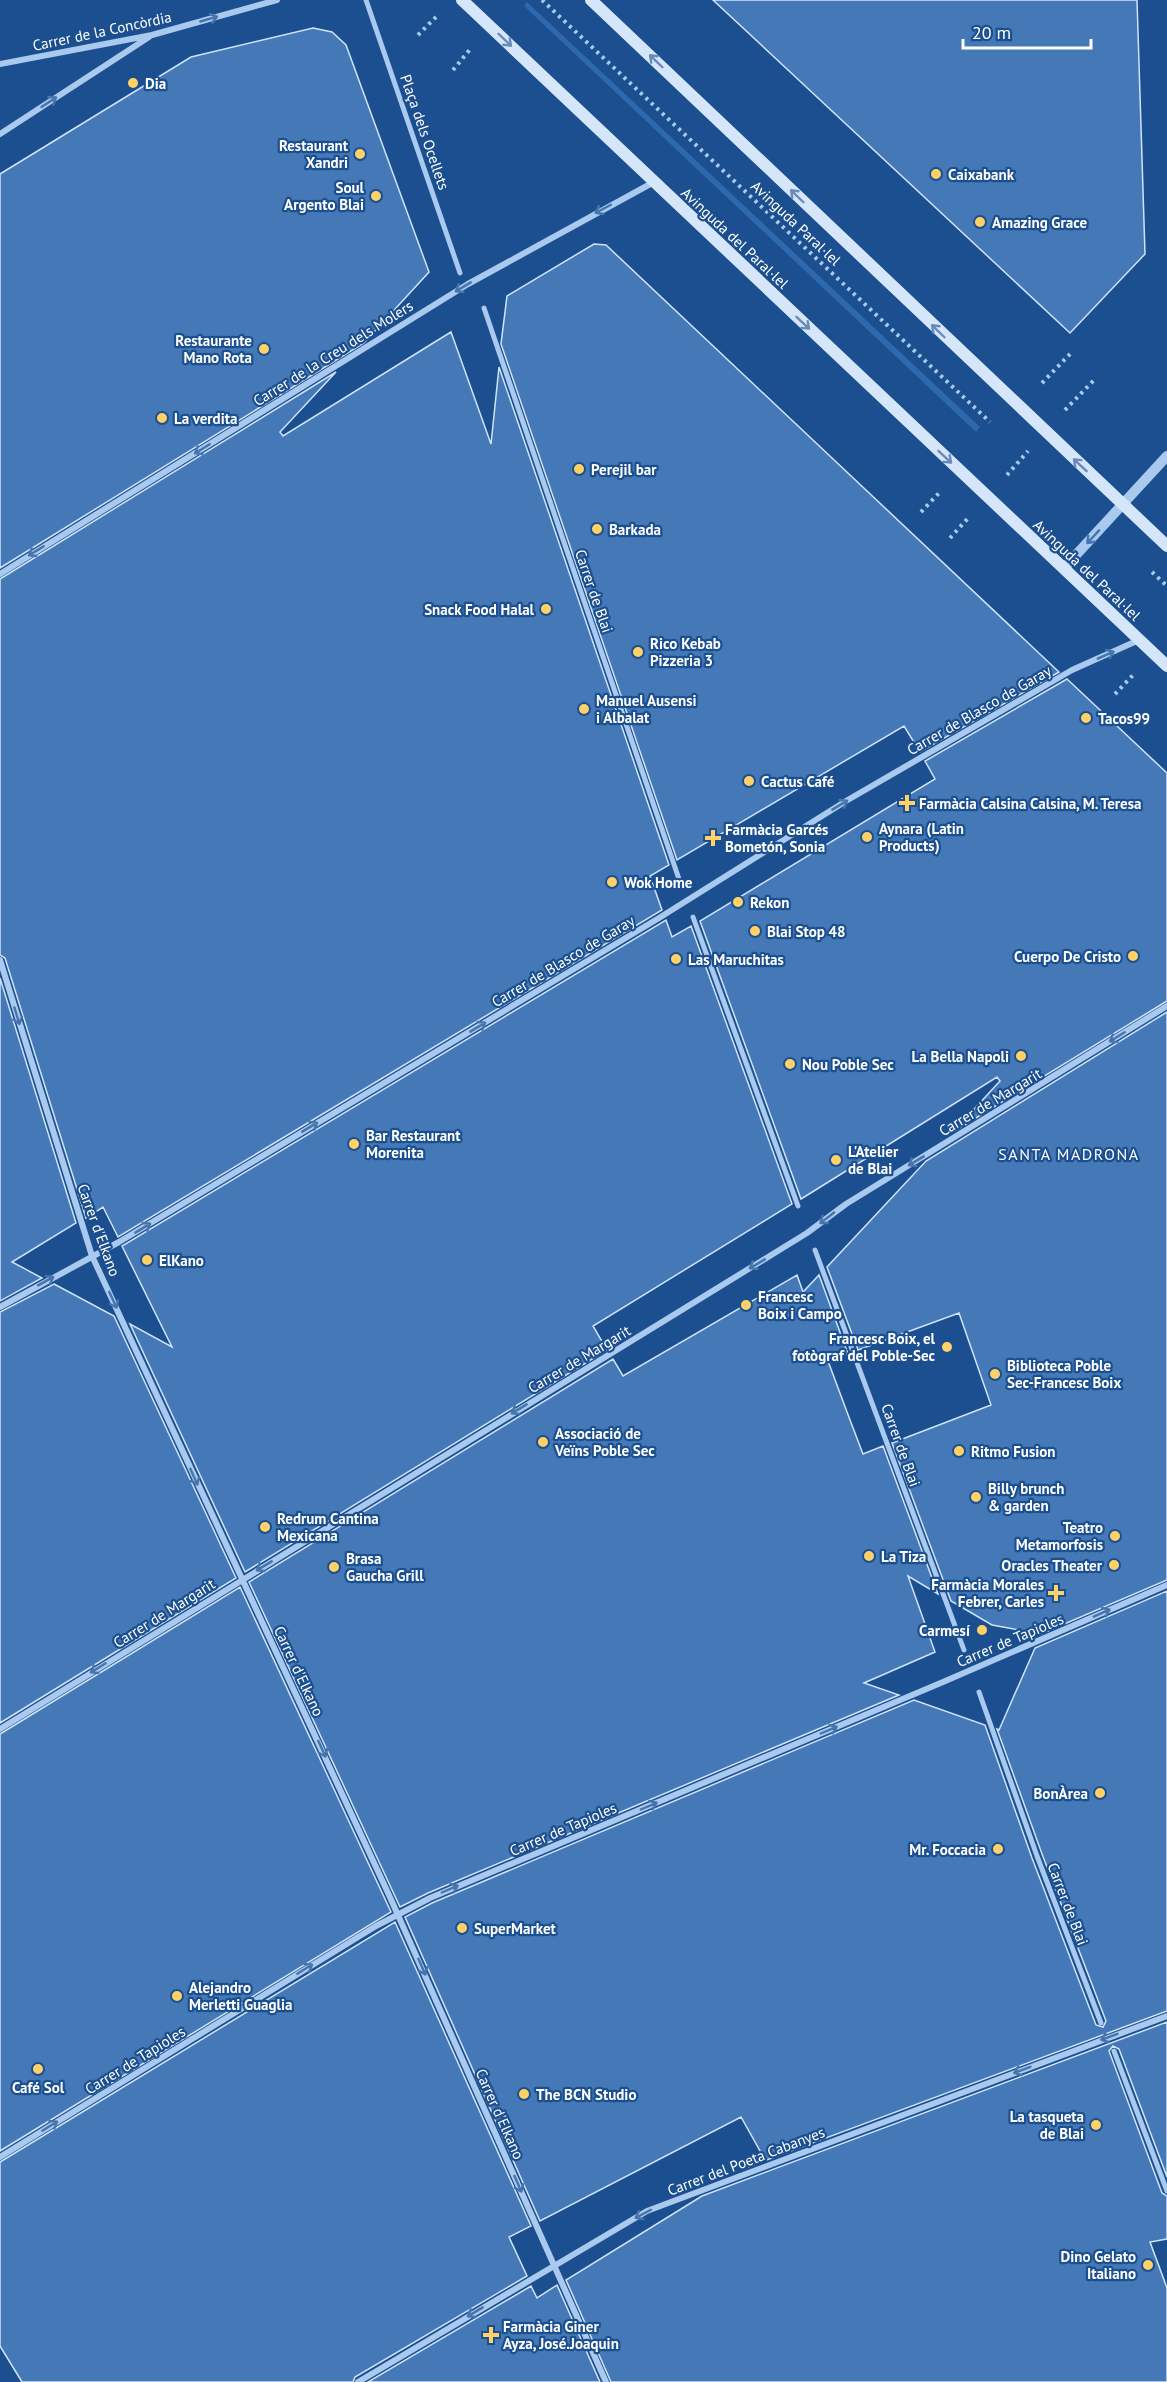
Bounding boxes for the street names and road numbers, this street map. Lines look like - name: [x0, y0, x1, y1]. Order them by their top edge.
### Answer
- street label: Carrer de la Concòrdia: [31, 7, 173, 55]
- street label: Plaça dels Ocellets: [396, 72, 454, 192]
- street label: Avinguda Paral·lel: [747, 177, 845, 270]
- street label: Avinguda del Paral·lel: [677, 183, 793, 293]
- street label: Carrer de la Creu dels Molers: [250, 296, 416, 410]
- street label: Avinguda del Paral·lel: [1029, 515, 1145, 625]
- street label: Carrer de Blai: [571, 547, 617, 635]
- street label: Carrer de Blasco de Garay: [903, 661, 1055, 759]
- street label: Carrer de Blasco de Garay: [488, 911, 638, 1011]
- street label: Carrer de Margarit: [935, 1064, 1045, 1140]
- street label: Carrer d'Elkano: [73, 1181, 125, 1279]
- street label: Carrer de Margarit: [524, 1321, 634, 1397]
- street label: Carrer de Blai: [877, 1401, 925, 1489]
- street label: Carrer de Margarit: [110, 1574, 218, 1652]
- street label: Carrer de Tapioles: [954, 1609, 1066, 1671]
- street label: Carrer d'Elkano: [270, 1623, 328, 1719]
- street label: Carrer de Tapioles: [507, 1798, 619, 1860]
- street label: Carrer de Blai: [1044, 1860, 1092, 1948]
- street label: Carrer de Tapioles: [81, 2022, 189, 2098]
- street label: Carrer d'Elkano: [472, 2066, 528, 2162]
- street label: Carrer del Poeta Cabanyes: [665, 2122, 827, 2200]

